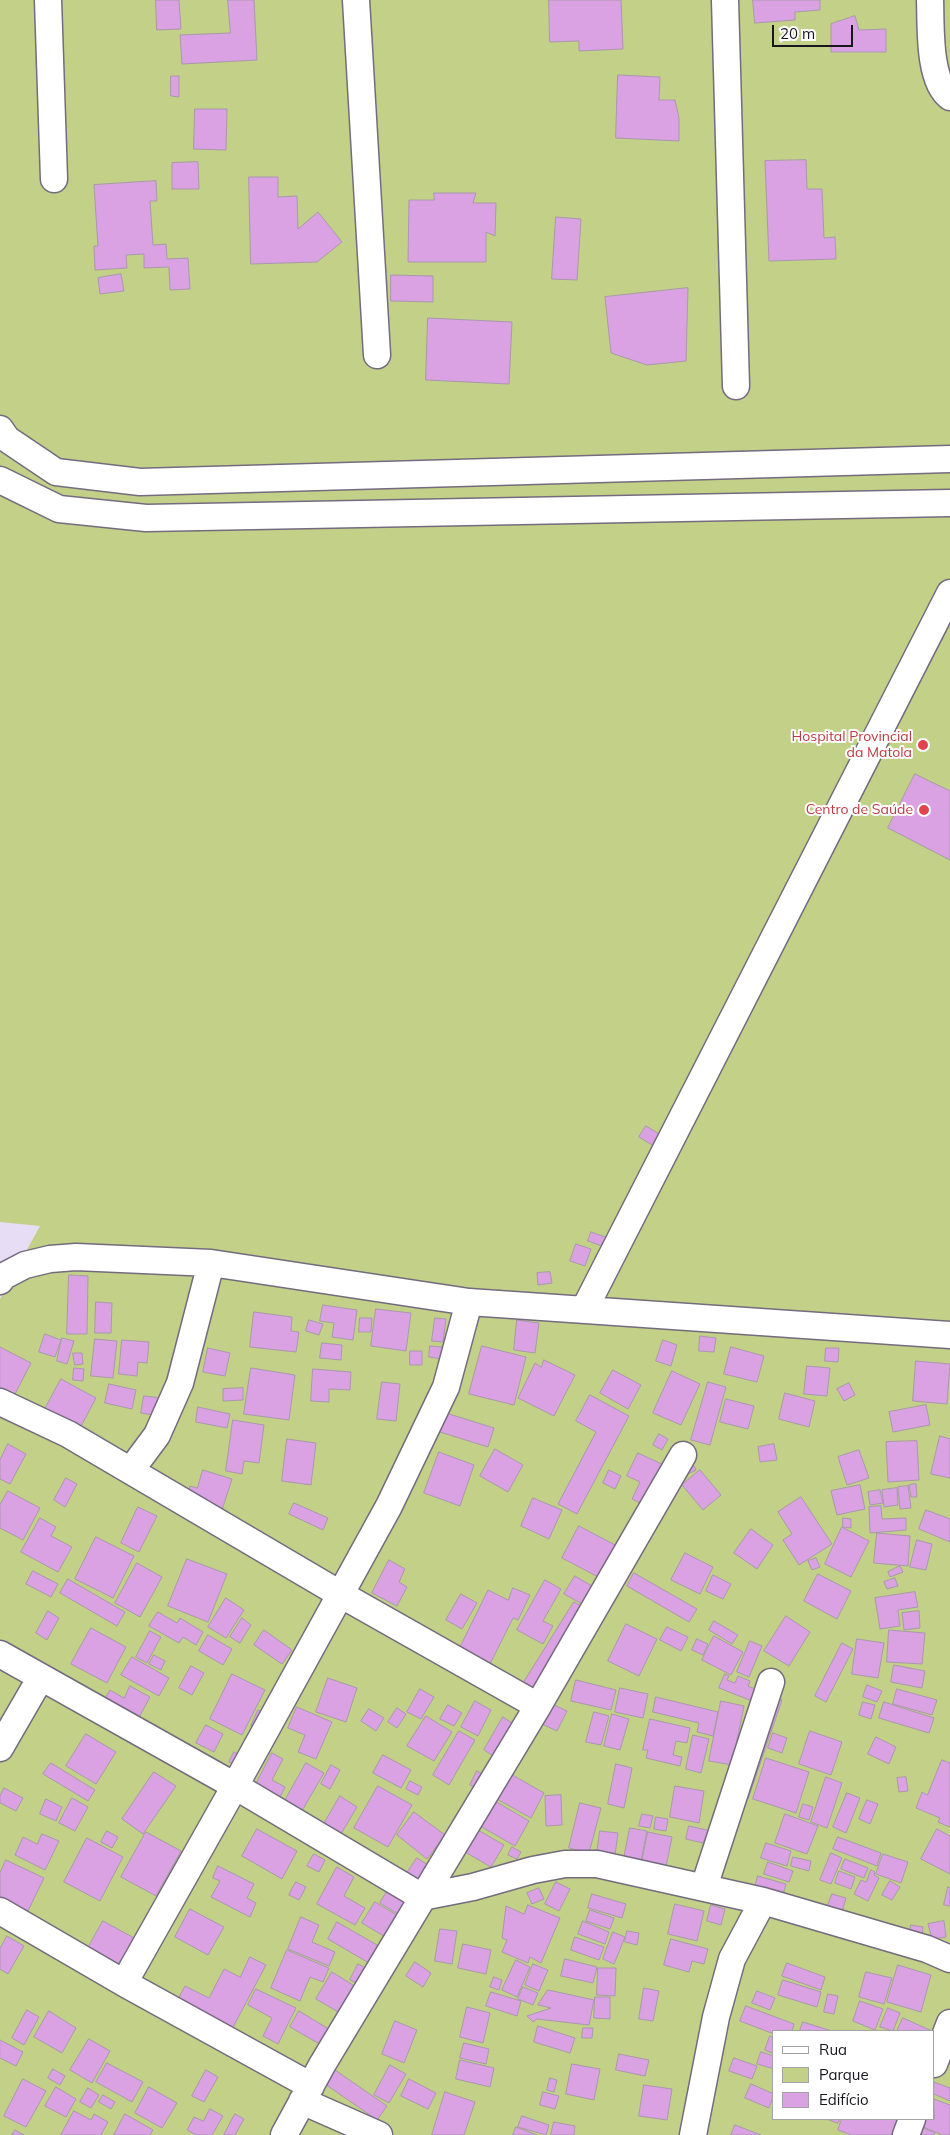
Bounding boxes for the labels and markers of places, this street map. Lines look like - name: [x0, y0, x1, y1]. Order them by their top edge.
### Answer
- place label: Hospital Provincial da Matola: [791, 729, 912, 762]
- marker: Hospital Provincial da Matola: [916, 738, 930, 752]
- place label: Centro de Saúde: [806, 802, 913, 818]
- marker: Centro de Saúde: [917, 803, 931, 817]

